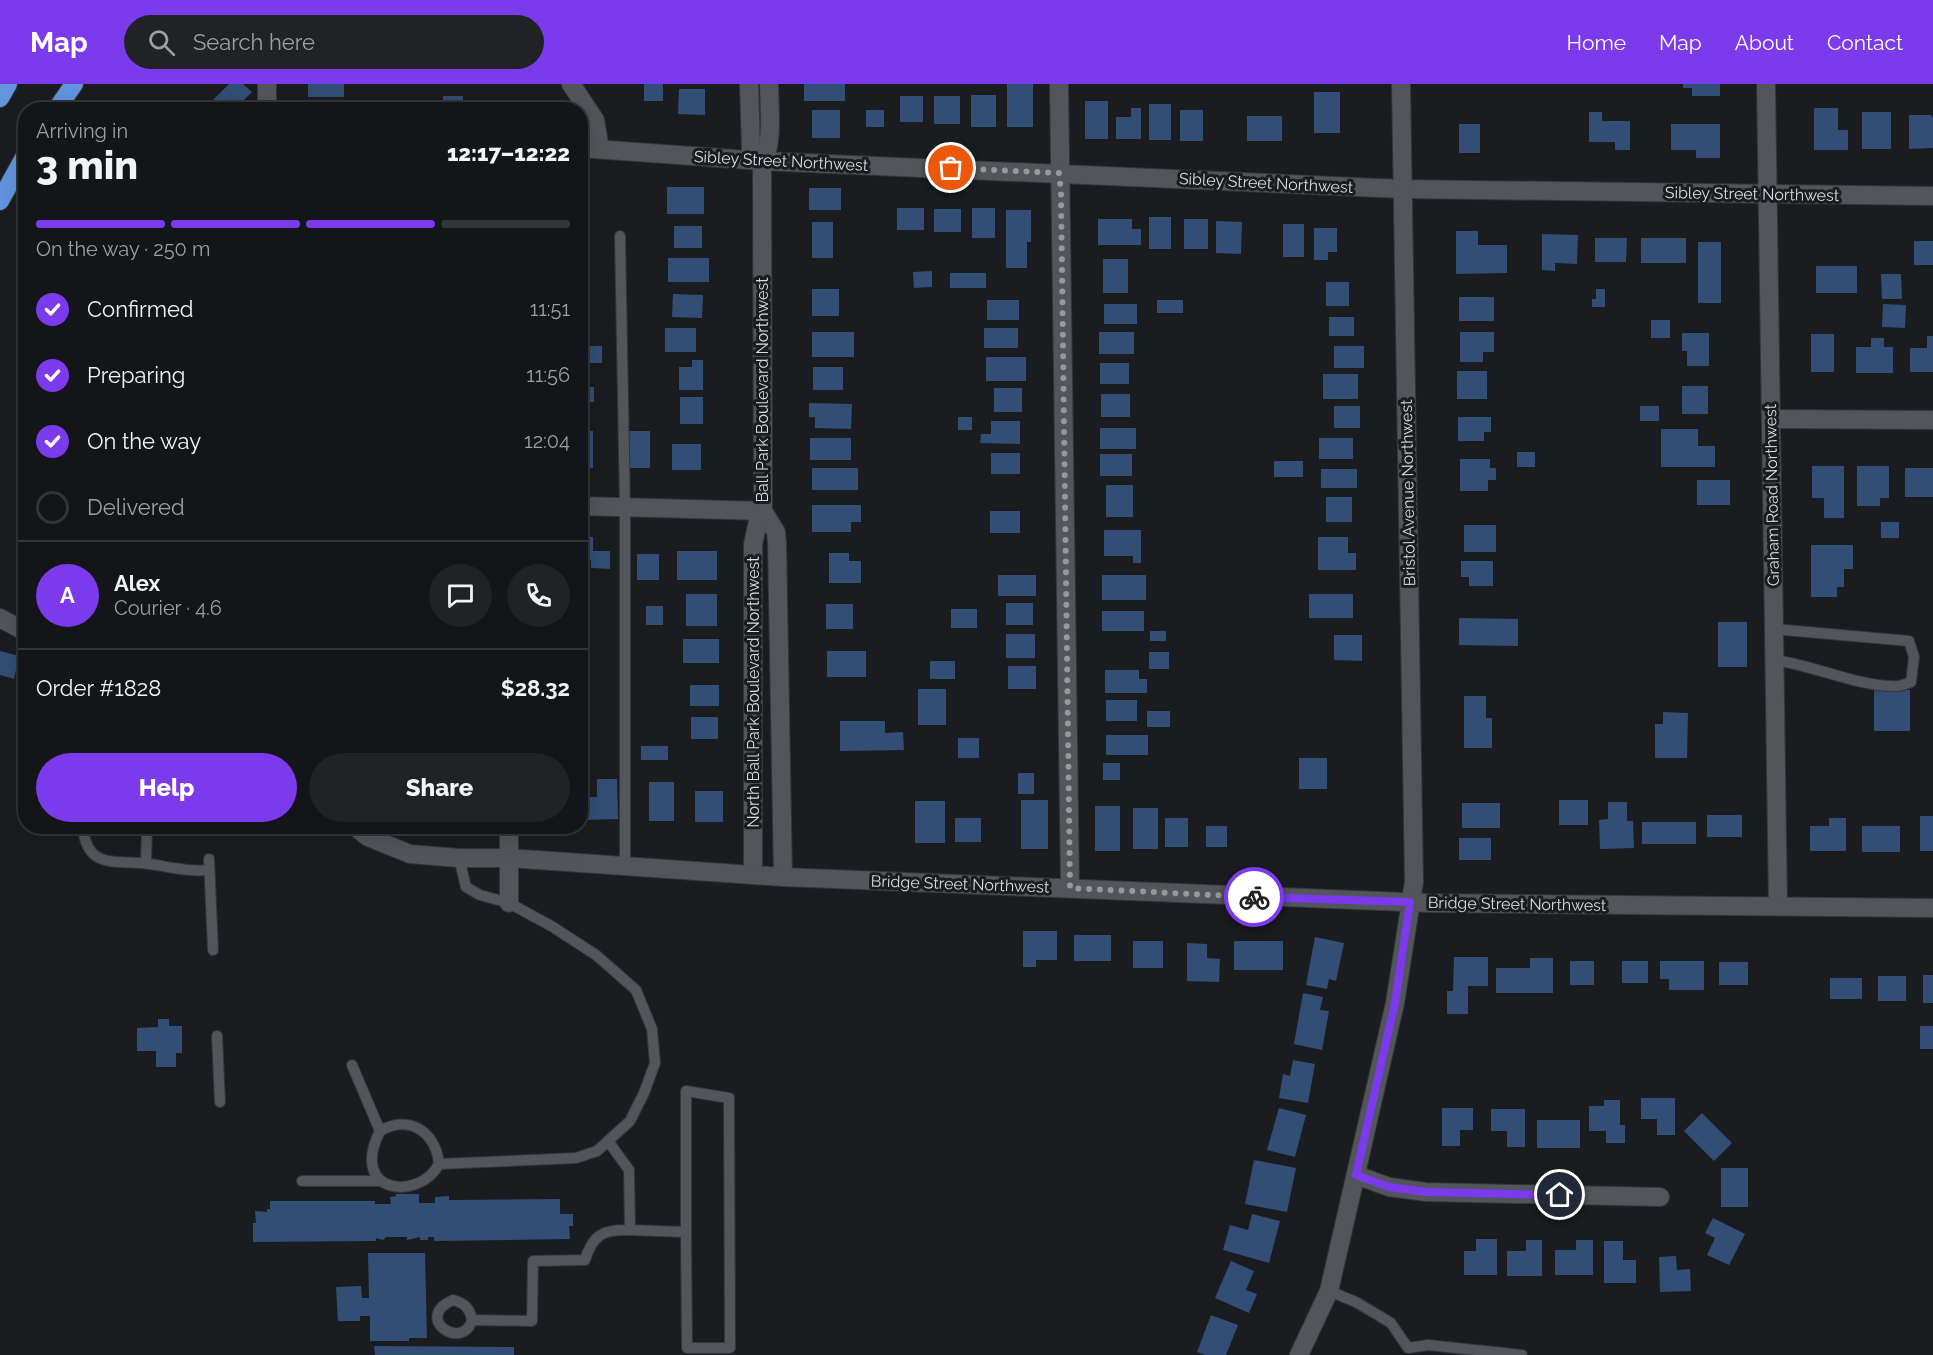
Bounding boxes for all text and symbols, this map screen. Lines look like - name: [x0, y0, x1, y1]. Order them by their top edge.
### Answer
- search box: [124, 15, 544, 69]
- text: Map: [30, 26, 88, 59]
- icon: search: [145, 26, 178, 59]
- text: Search here: [193, 29, 315, 55]
- text: Home: [1567, 30, 1626, 55]
- text: Map: [1659, 30, 1702, 55]
- text: About: [1735, 30, 1794, 55]
- text: Contact: [1827, 30, 1903, 55]
- text: Arriving in: [36, 119, 128, 143]
- text: 12:17–12:22: [447, 140, 570, 166]
- text: 3 min: [36, 142, 138, 188]
- pin: [925, 142, 976, 193]
- street label: Sibley Street Northwest: [693, 147, 869, 175]
- icon: bag: [934, 151, 967, 184]
- street label: Sibley Street Northwest: [1178, 169, 1354, 197]
- street label: Sibley Street Northwest: [1665, 183, 1840, 205]
- text: On the way · 250 m: [36, 237, 210, 261]
- street label: Ball Park Boulevard Northwest: [753, 277, 772, 503]
- icon: check: [36, 293, 69, 326]
- text: Confirmed: [87, 296, 194, 322]
- text: 11:51: [530, 297, 570, 321]
- icon: check: [36, 359, 69, 392]
- text: Preparing: [87, 362, 185, 388]
- text: 11:56: [526, 363, 570, 387]
- street label: Bristol Avenue Northwest: [1397, 399, 1419, 587]
- street label: Graham Road Northwest: [1761, 403, 1783, 586]
- icon: check: [36, 425, 69, 458]
- text: On the way: [87, 428, 201, 454]
- text: 12:04: [524, 429, 570, 453]
- text: Delivered: [87, 494, 185, 520]
- street label: North Ball Park Boulevard Northwest: [744, 556, 763, 828]
- button: chat: [429, 564, 492, 627]
- button: phone: [507, 564, 570, 627]
- text: Alex: [114, 570, 160, 596]
- text: A: [60, 582, 75, 608]
- text: Courier · 4.6: [114, 596, 222, 620]
- text: Order #1828: [36, 675, 161, 701]
- text: $28.32: [501, 675, 570, 701]
- button: Help: [36, 753, 297, 822]
- button: Share: [309, 753, 570, 822]
- courier: [1224, 867, 1284, 927]
- street label: Bridge Street Northwest: [870, 871, 1050, 897]
- icon: bike: [1238, 881, 1271, 914]
- street label: Bridge Street Northwest: [1428, 893, 1607, 915]
- pin: [1534, 1169, 1585, 1220]
- icon: home: [1543, 1178, 1576, 1211]

